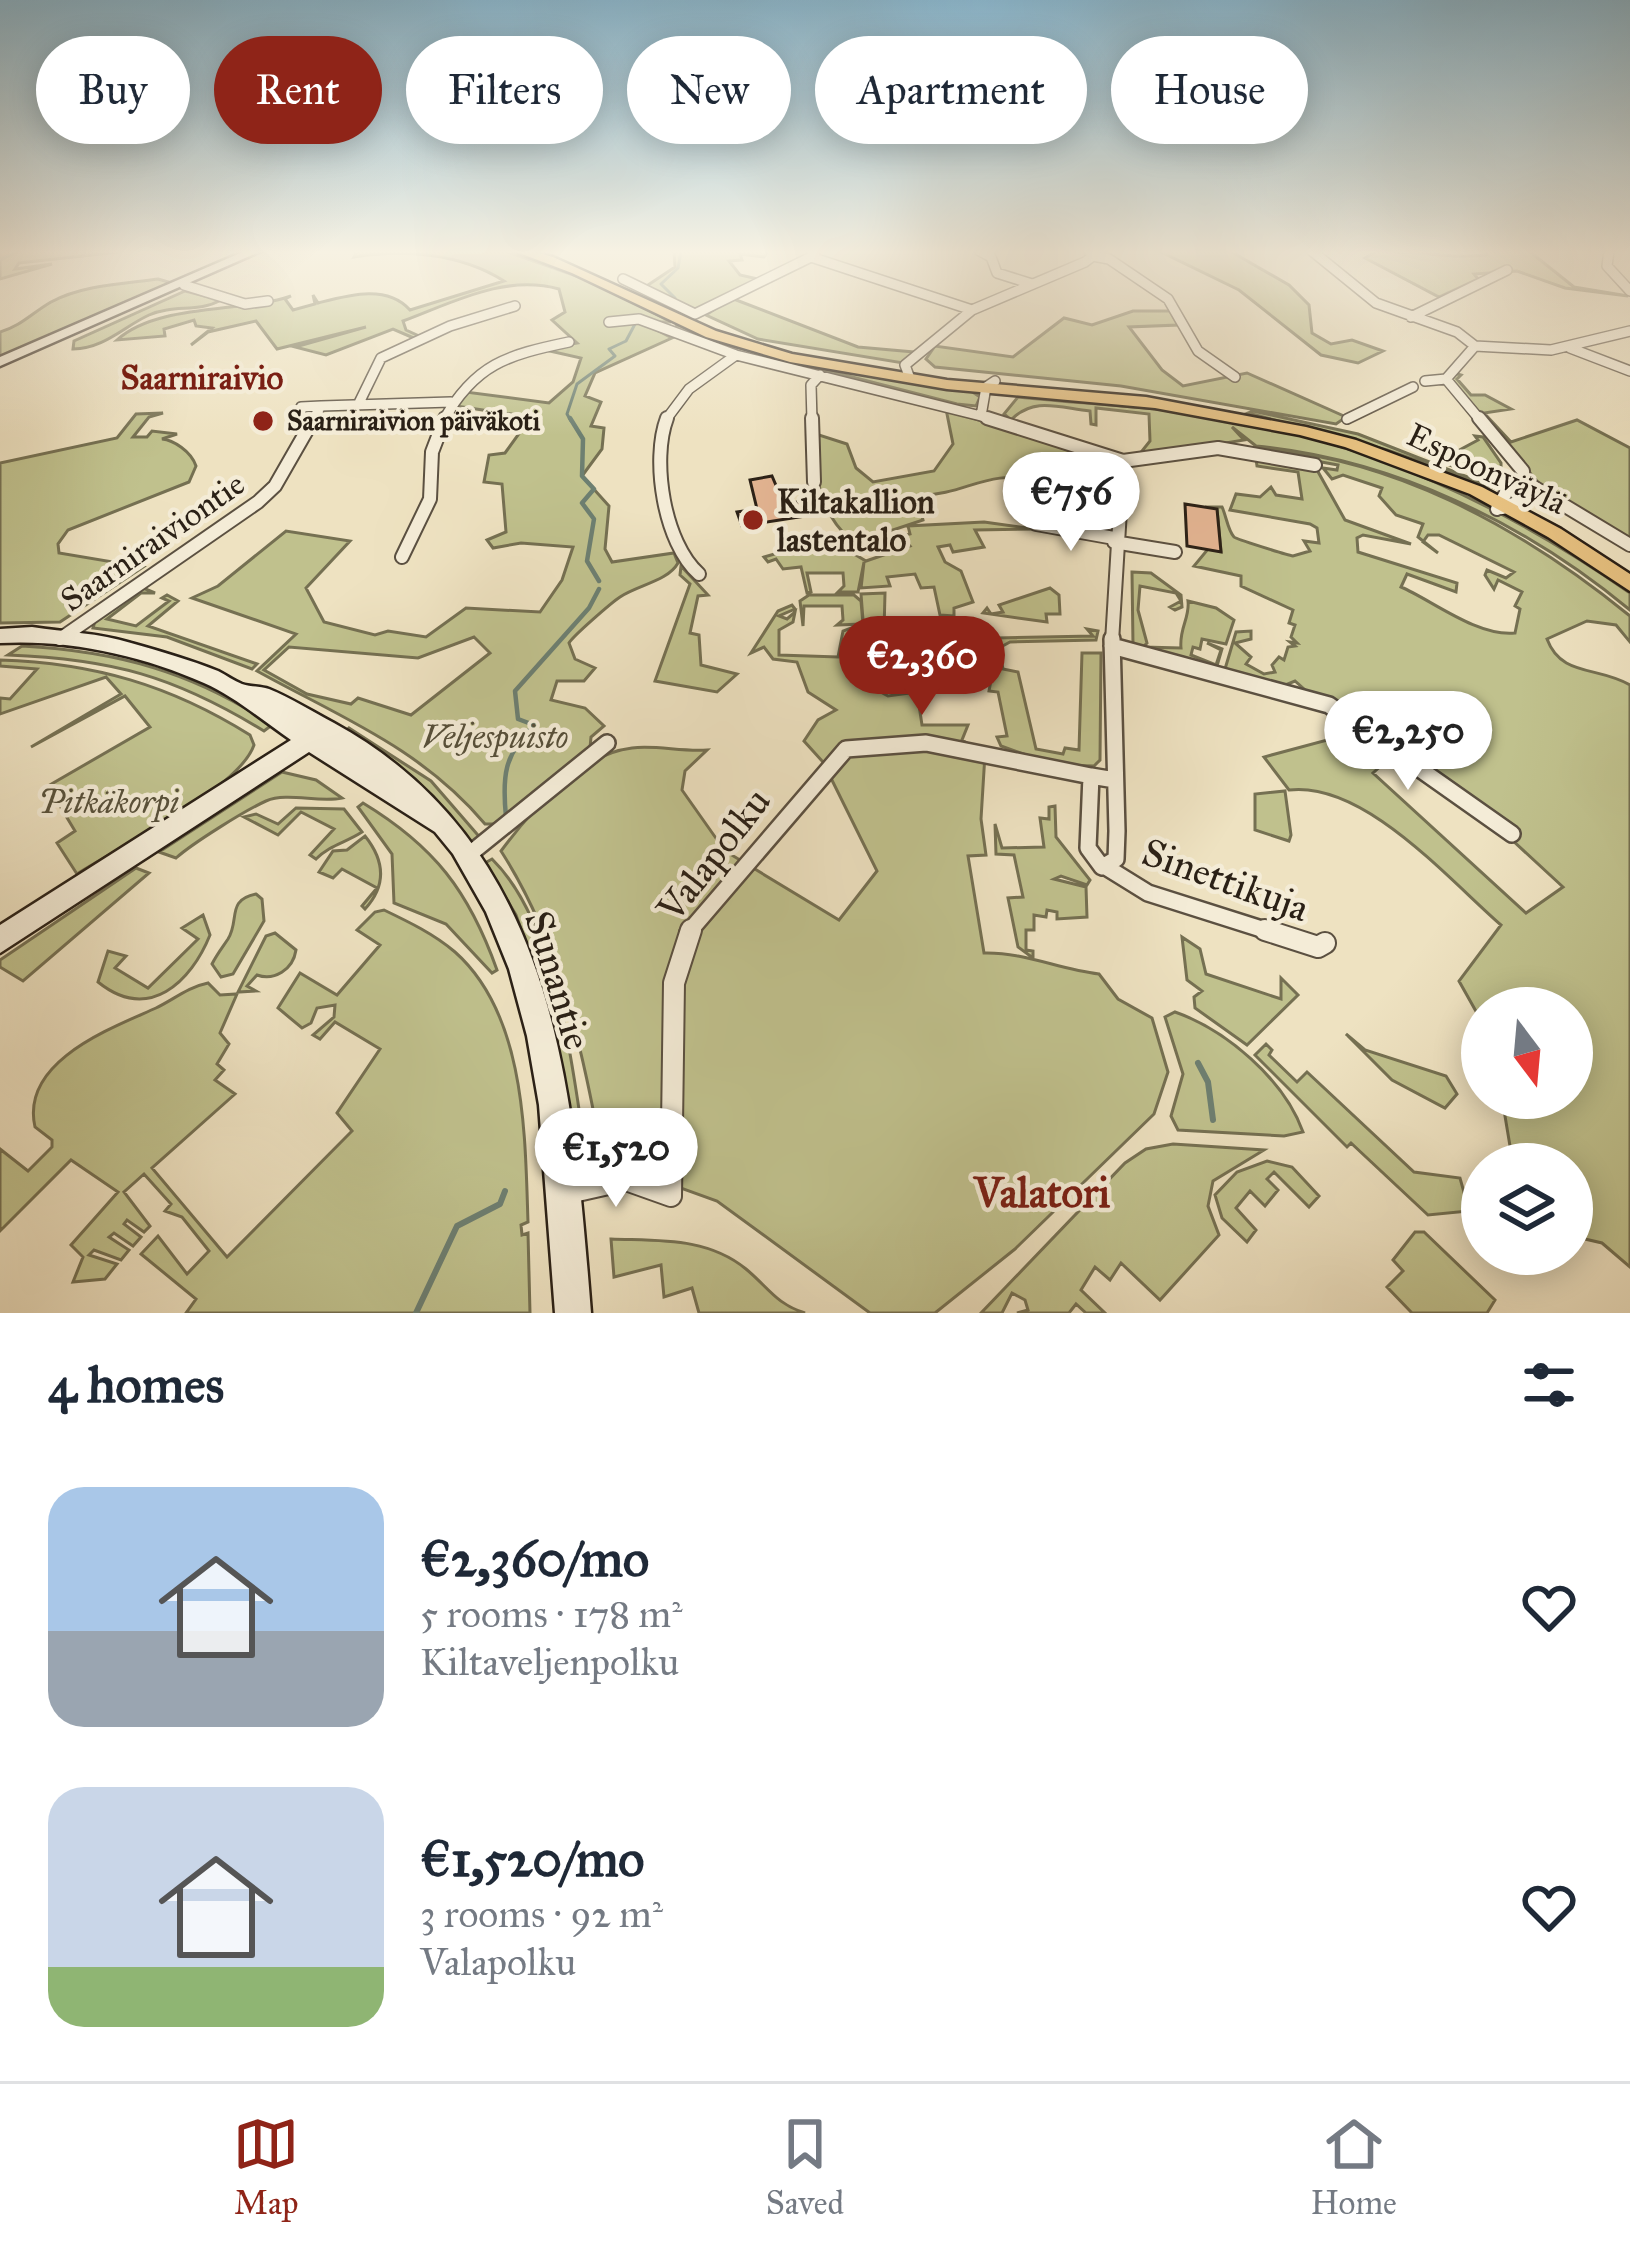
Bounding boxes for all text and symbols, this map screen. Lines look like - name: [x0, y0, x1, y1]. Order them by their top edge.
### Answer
- chip: Buy: [36, 36, 190, 144]
- chip: Rent: [214, 36, 382, 144]
- chip: Filters: [406, 36, 603, 144]
- chip: New: [627, 36, 791, 144]
- chip: Apartment: [815, 36, 1087, 144]
- chip: House: [1111, 36, 1308, 144]
- district label: Saarniraivio: [121, 358, 284, 398]
- place label: Saarniraivion päiväkoti: [287, 404, 541, 438]
- marker: Saarniraivion päiväkoti: [250, 408, 276, 434]
- street label: Espoonväylä: [1401, 415, 1572, 523]
- pin: €756: [1000, 452, 1142, 554]
- street label: Saarniraiviontie: [53, 464, 252, 620]
- text: €756: [1030, 467, 1112, 515]
- place label: Kiltakallion lastentalo: [776, 482, 935, 560]
- marker: Kiltakallion lastentalo: [740, 507, 766, 533]
- pin: €2,360: [824, 616, 1020, 718]
- text: €2,360: [866, 631, 978, 679]
- pin: €2,250: [1310, 691, 1506, 793]
- text: €2,250: [1351, 706, 1465, 754]
- park label: Veljespuisto: [422, 717, 568, 758]
- street label: Valapolku: [646, 778, 781, 932]
- park label: Pitkäkorpi: [38, 782, 180, 823]
- street label: Sinettikuja: [1136, 828, 1316, 932]
- street label: Sunantie: [514, 905, 602, 1055]
- north arrow: [1461, 987, 1593, 1119]
- map controls: [1461, 987, 1593, 1275]
- pin: €1,520: [518, 1108, 714, 1210]
- text: €1,520: [562, 1123, 670, 1171]
- button: layers: [1461, 1143, 1593, 1275]
- district label: Valatori: [973, 1167, 1111, 1219]
- icon: filters: [1516, 1352, 1582, 1418]
- text: 4 homes: [48, 1354, 224, 1416]
- text: €2,360/mo: [420, 1528, 649, 1590]
- icon: home: [144, 1535, 288, 1679]
- icon: heart: [1516, 1574, 1582, 1640]
- text: 5 rooms · 178 m²: [420, 1590, 683, 1638]
- text: Kiltaveljenpolku: [420, 1638, 679, 1686]
- text: €1,520/mo: [420, 1828, 644, 1890]
- icon: home: [144, 1835, 288, 1979]
- icon: heart: [1516, 1874, 1582, 1940]
- text: 3 rooms · 92 m²: [420, 1890, 663, 1938]
- text: Valapolku: [420, 1938, 576, 1986]
- tab: Map: [233, 2111, 299, 2223]
- tab: Saved: [766, 2111, 844, 2223]
- tab: Home: [1310, 2111, 1397, 2223]

